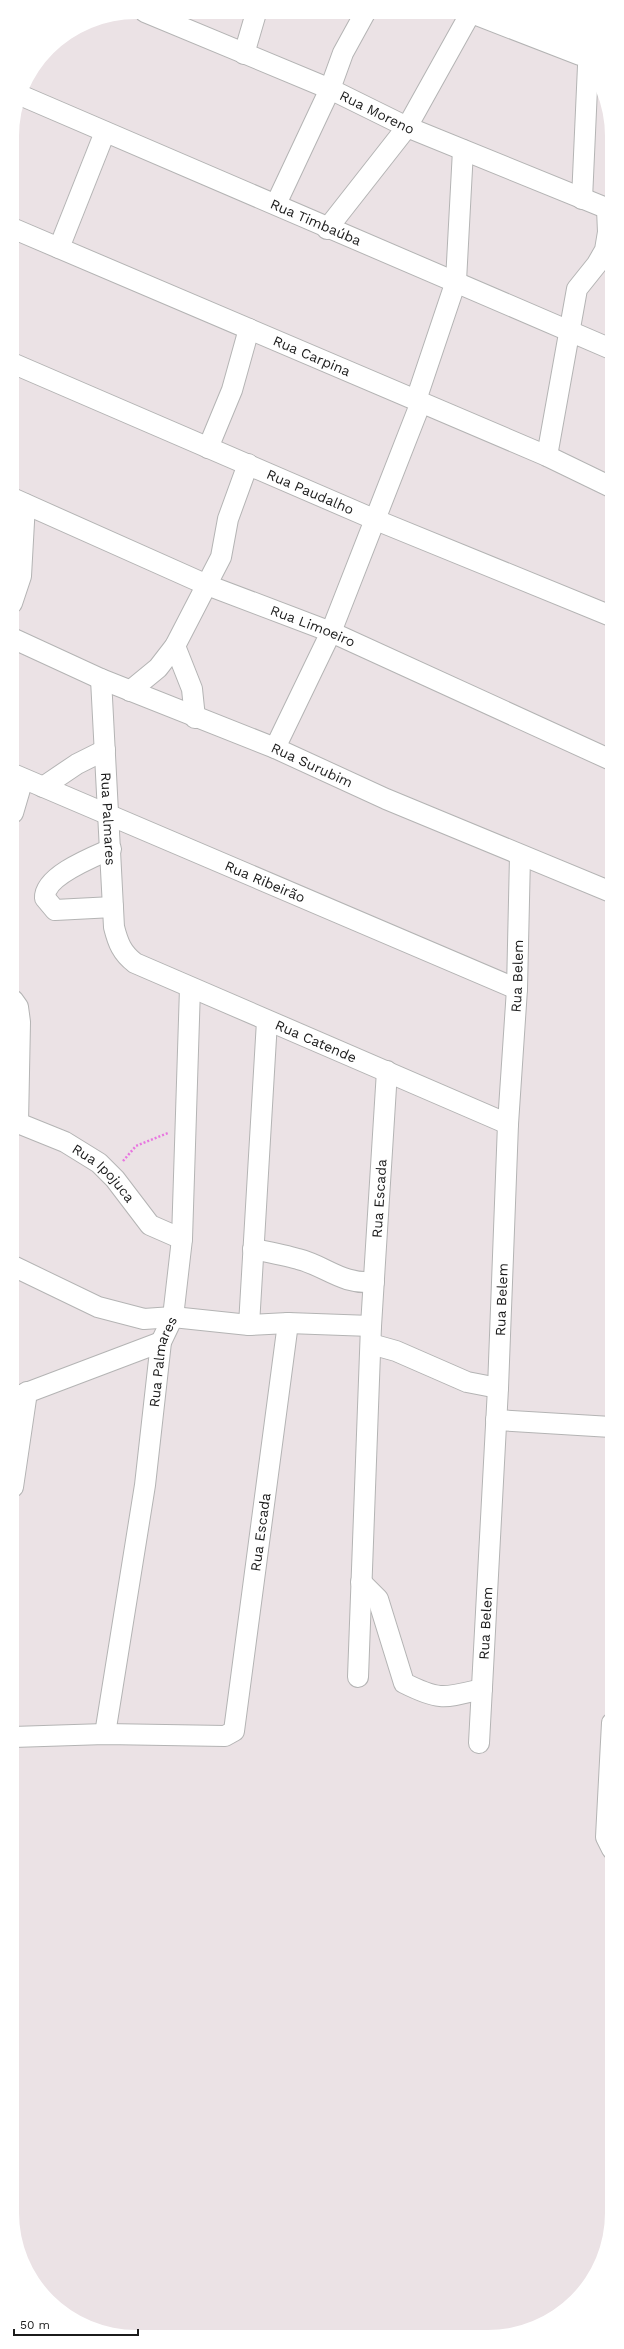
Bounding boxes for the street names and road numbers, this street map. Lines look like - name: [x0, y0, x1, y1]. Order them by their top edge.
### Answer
- street label: Rua Moreno: [337, 87, 417, 137]
- street label: Rua Timbaúba: [268, 196, 364, 249]
- street label: Rua Carpina: [271, 332, 353, 379]
- street label: Rua Paudalho: [264, 466, 356, 518]
- street label: Rua Limoeiro: [268, 602, 358, 650]
- street label: Rua Surubim: [269, 739, 355, 791]
- street label: Rua Palmares: [98, 772, 119, 866]
- street label: Rua Ribeirão: [223, 857, 308, 906]
- street label: Rua Belem: [507, 939, 526, 1013]
- street label: Rua Catende: [273, 1017, 359, 1066]
- street label: Rua Ipojuca: [69, 1141, 138, 1205]
- street label: Rua Escada: [369, 1158, 389, 1238]
- street label: Rua Belem: [492, 1263, 511, 1336]
- street label: Rua Palmares: [146, 1314, 180, 1408]
- street label: Rua Escada: [247, 1492, 273, 1572]
- street label: Rua Belem: [475, 1586, 495, 1660]

